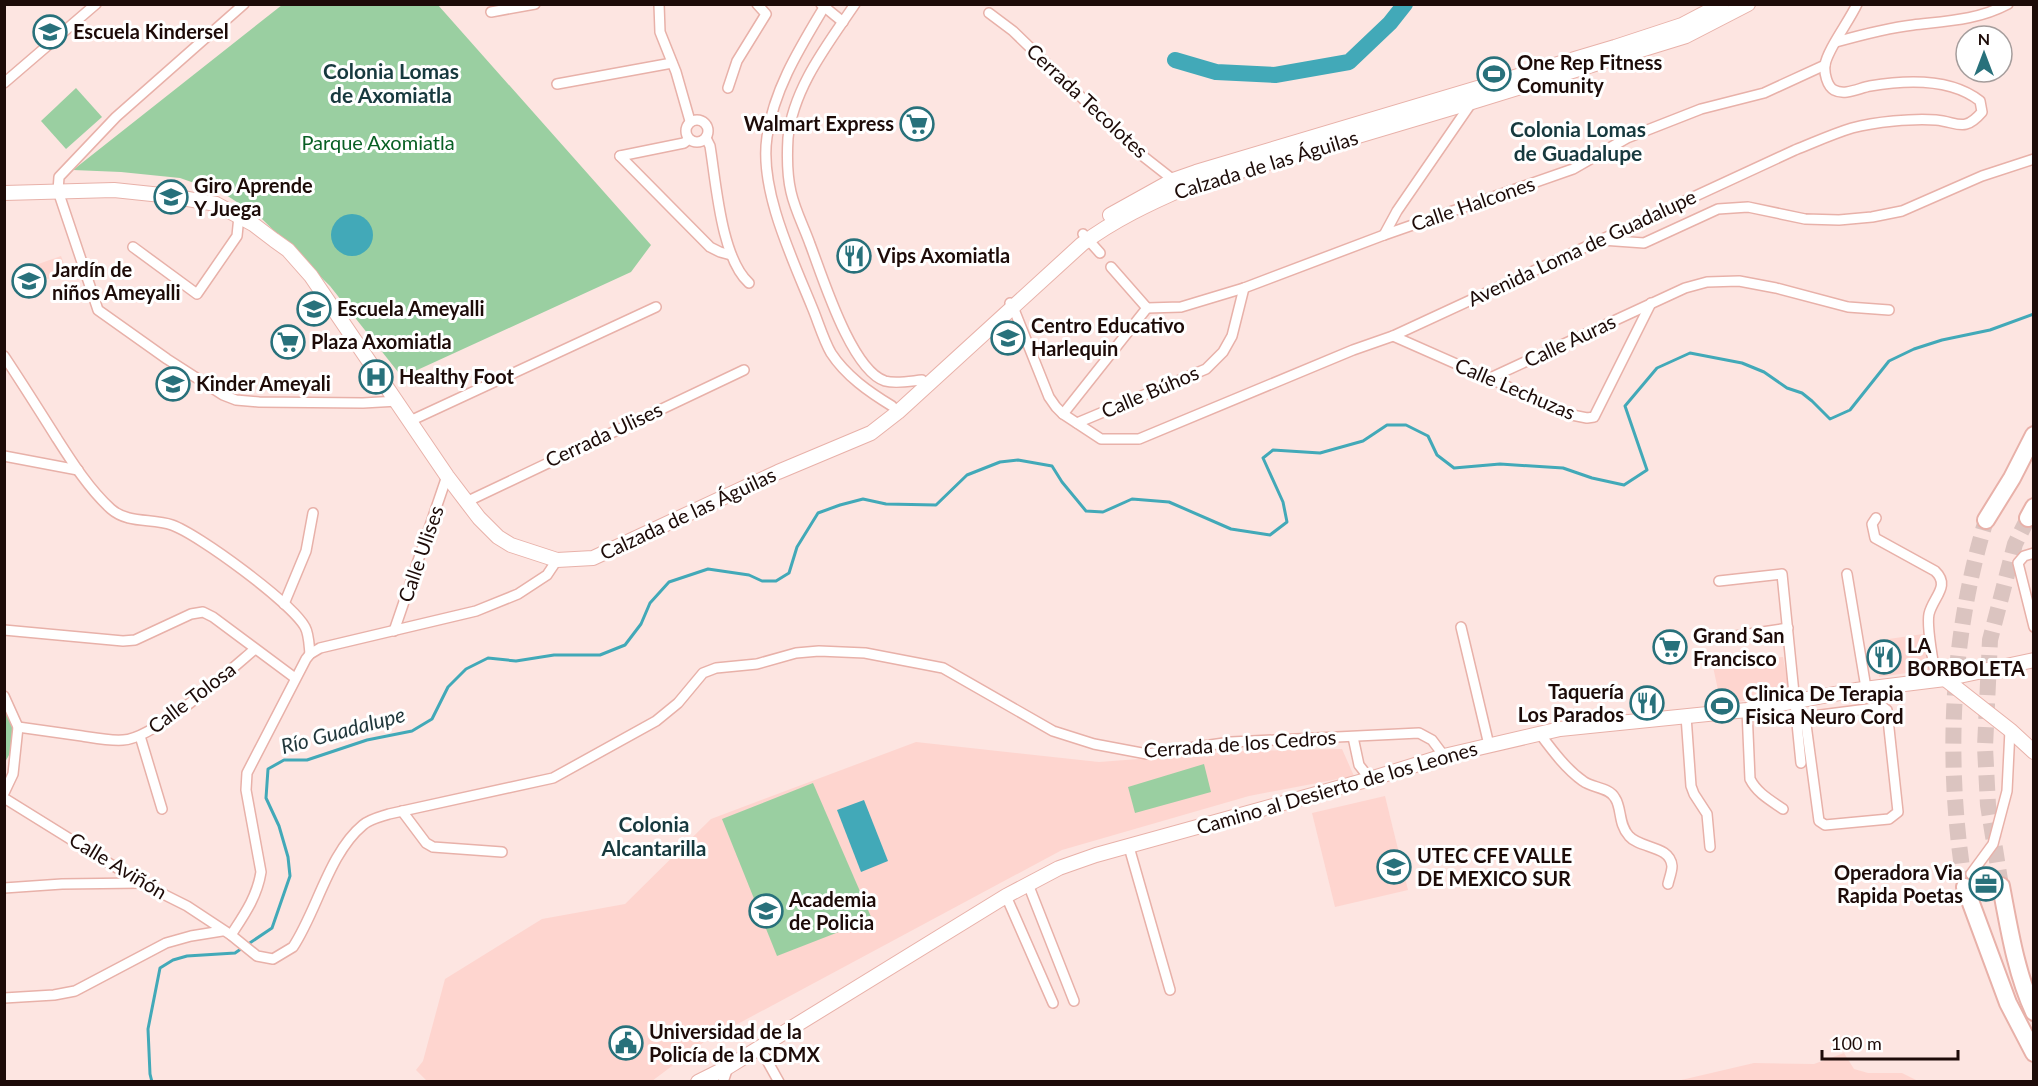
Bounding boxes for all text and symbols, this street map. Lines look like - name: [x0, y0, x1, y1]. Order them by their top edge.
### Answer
- school or university icon: Escuela Kindersel: [32, 14, 68, 50]
- place label: Escuela Kindersel: [73, 19, 229, 43]
- north arrow: [1954, 24, 2014, 84]
- text: N: [1978, 29, 1990, 48]
- street label: Cerrada Tecolotes: [1022, 38, 1153, 162]
- place label: One Rep Fitness Comunity: [1517, 50, 1662, 97]
- sports icon: One Rep Fitness Comunity: [1476, 56, 1512, 92]
- district label: Colonia Lomas de Axomiatla: [323, 58, 459, 107]
- supermarket icon: Walmart Express: [899, 106, 935, 142]
- place label: Walmart Express: [744, 111, 894, 135]
- district label: Colonia Lomas de Guadalupe: [1510, 116, 1646, 165]
- street label: Calzada de las Águilas: [1171, 125, 1361, 203]
- park label: Parque Axomiatla: [301, 130, 455, 154]
- street label: Calle Halcones: [1408, 171, 1538, 235]
- place label: Giro Aprende Y Juega: [193, 173, 313, 220]
- school or university icon: Giro Aprende Y Juega: [153, 179, 189, 215]
- street label: Avenida Loma de Guadalupe: [1464, 184, 1700, 311]
- restaurant icon: Vips Axomiatla: [836, 238, 872, 274]
- place label: Vips Axomiatla: [876, 243, 1010, 267]
- place label: Jardín de niños Ameyalli: [52, 257, 181, 304]
- school or university icon: Jardín de niños Ameyalli: [11, 263, 47, 299]
- school or university icon: Escuela Ameyalli: [296, 291, 332, 327]
- place label: Escuela Ameyalli: [337, 296, 485, 320]
- street label: Calle Auras: [1520, 309, 1619, 372]
- place label: Centro Educativo Harlequin: [1031, 313, 1185, 360]
- school or university icon: Centro Educativo Harlequin: [990, 320, 1026, 356]
- supermarket icon: Plaza Axomiatla: [270, 324, 306, 360]
- place label: Plaza Axomiatla: [311, 329, 452, 353]
- street label: Calle Lechuzas: [1452, 352, 1579, 424]
- hospital icon: Healthy Foot: [358, 359, 394, 395]
- street label: Calle Búhos: [1097, 360, 1202, 422]
- place label: Healthy Foot: [399, 364, 514, 388]
- school or university icon: Kinder Ameyali: [155, 366, 191, 402]
- place label: Kinder Ameyali: [196, 371, 331, 395]
- street label: Cerrada Ulises: [541, 397, 666, 472]
- street label: Calzada de las Águilas: [596, 462, 779, 564]
- street label: Calle Ulises: [392, 502, 448, 605]
- place label: Grand San Francisco: [1693, 623, 1785, 670]
- supermarket icon: Grand San Francisco: [1652, 629, 1688, 665]
- place label: LA BORBOLETA: [1907, 633, 2025, 680]
- restaurant icon: LA BORBOLETA: [1866, 639, 1902, 675]
- street label: Calle Tolosa: [143, 657, 240, 738]
- place label: Taquería Los Parados: [1518, 679, 1624, 726]
- place label: Clinica De Terapia Fisica Neuro Cord: [1745, 681, 1904, 728]
- restaurant icon: Taquería Los Parados: [1629, 685, 1665, 721]
- sports icon: Clinica De Terapia Fisica Neuro Cord: [1704, 688, 1740, 724]
- water label: Río Guadalupe: [278, 701, 407, 758]
- street label: Cerrada de los Cedros: [1143, 724, 1337, 762]
- street label: Camino al Desierto de los Leones: [1194, 735, 1480, 839]
- district label: Colonia Alcantarilla: [601, 811, 707, 860]
- street label: Calle Aviñón: [65, 827, 172, 904]
- place label: UTEC CFE VALLE DE MEXICO SUR: [1417, 843, 1572, 890]
- school or university icon: UTEC CFE VALLE DE MEXICO SUR: [1376, 849, 1412, 885]
- place label: Operadora Via Rapida Poetas: [1834, 860, 1963, 907]
- office icon: Operadora Via Rapida Poetas: [1968, 866, 2004, 902]
- place label: Academia de Policia: [788, 887, 876, 934]
- school or university icon: Academia de Policia: [748, 893, 784, 929]
- place label: Universidad de la Policía de la CDMX: [649, 1019, 820, 1066]
- scale bar: [1822, 1023, 1958, 1061]
- public building icon: Universidad de la Policía de la CDMX: [608, 1025, 644, 1061]
- text: 100 m: [1831, 1032, 1882, 1054]

